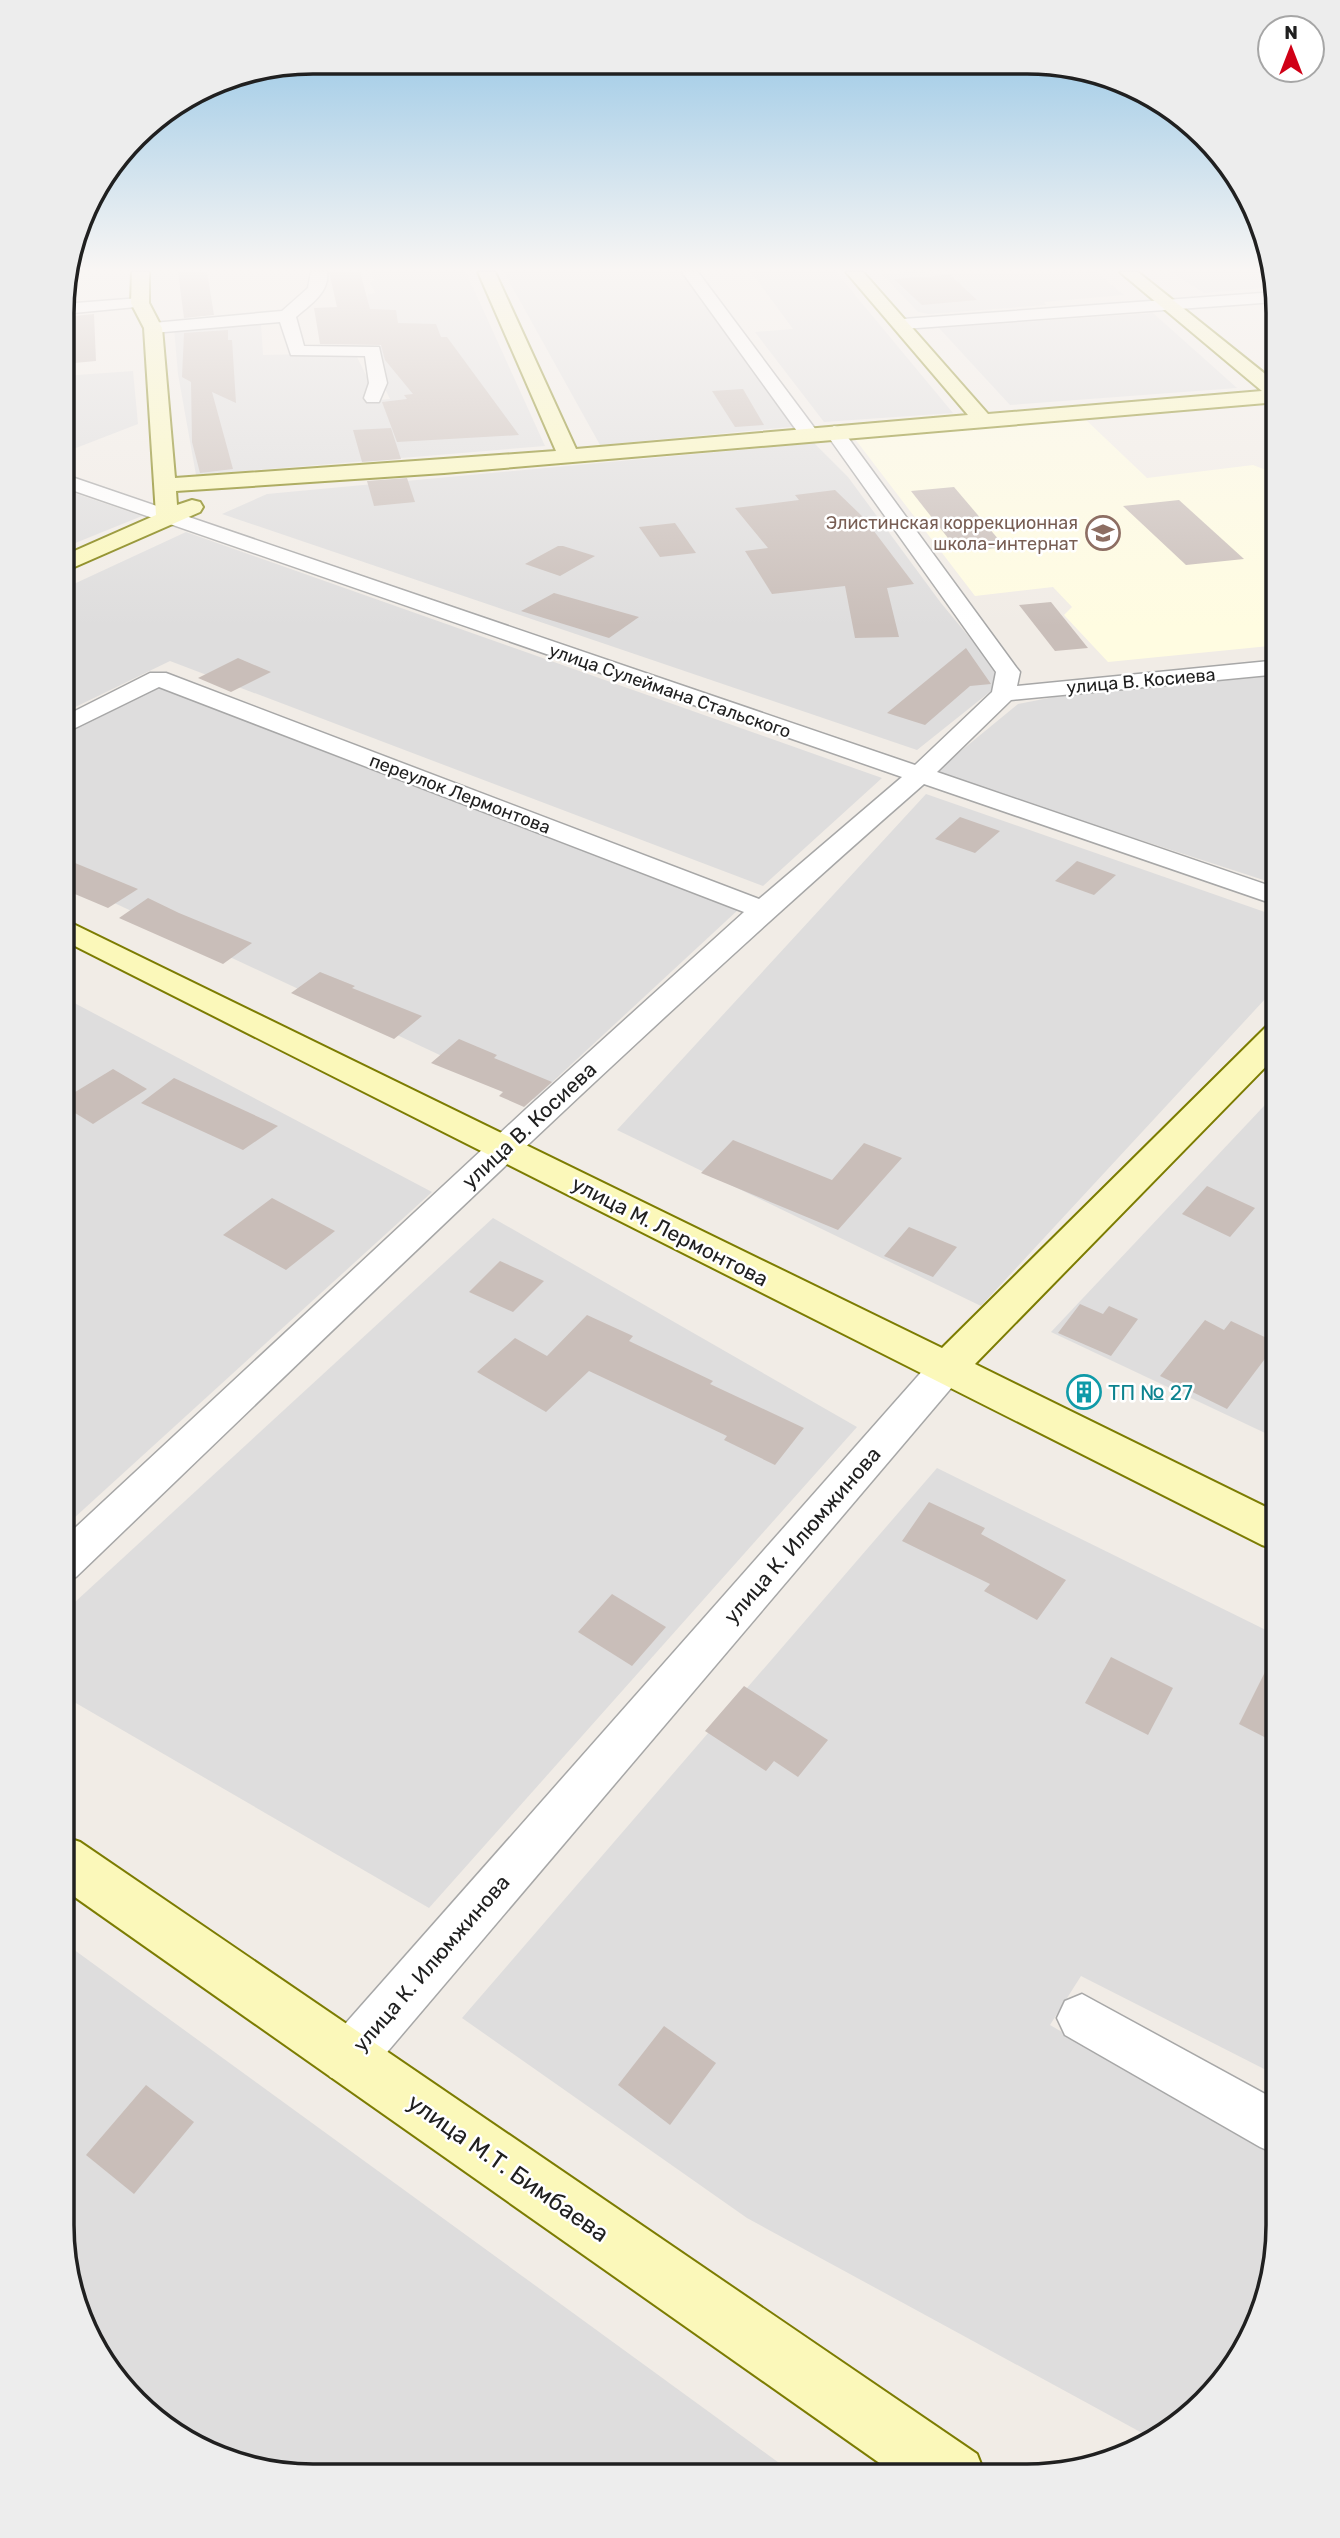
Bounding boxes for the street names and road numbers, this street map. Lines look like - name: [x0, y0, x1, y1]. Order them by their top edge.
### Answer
- street label: улица Сулеймана Стальского: [546, 639, 794, 743]
- street label: улица В. Косиева: [1066, 664, 1216, 698]
- street label: переулок Лермонтова: [366, 749, 554, 839]
- street label: улица В. Косиева: [457, 1056, 601, 1194]
- street label: улица М. Лермонтова: [568, 1171, 772, 1291]
- street label: улица К. Илюмжинова: [718, 1442, 886, 1628]
- street label: улица К. Илюмжинова: [347, 1870, 515, 2056]
- street label: улица М.Т. Бимбаева: [402, 2088, 614, 2248]

